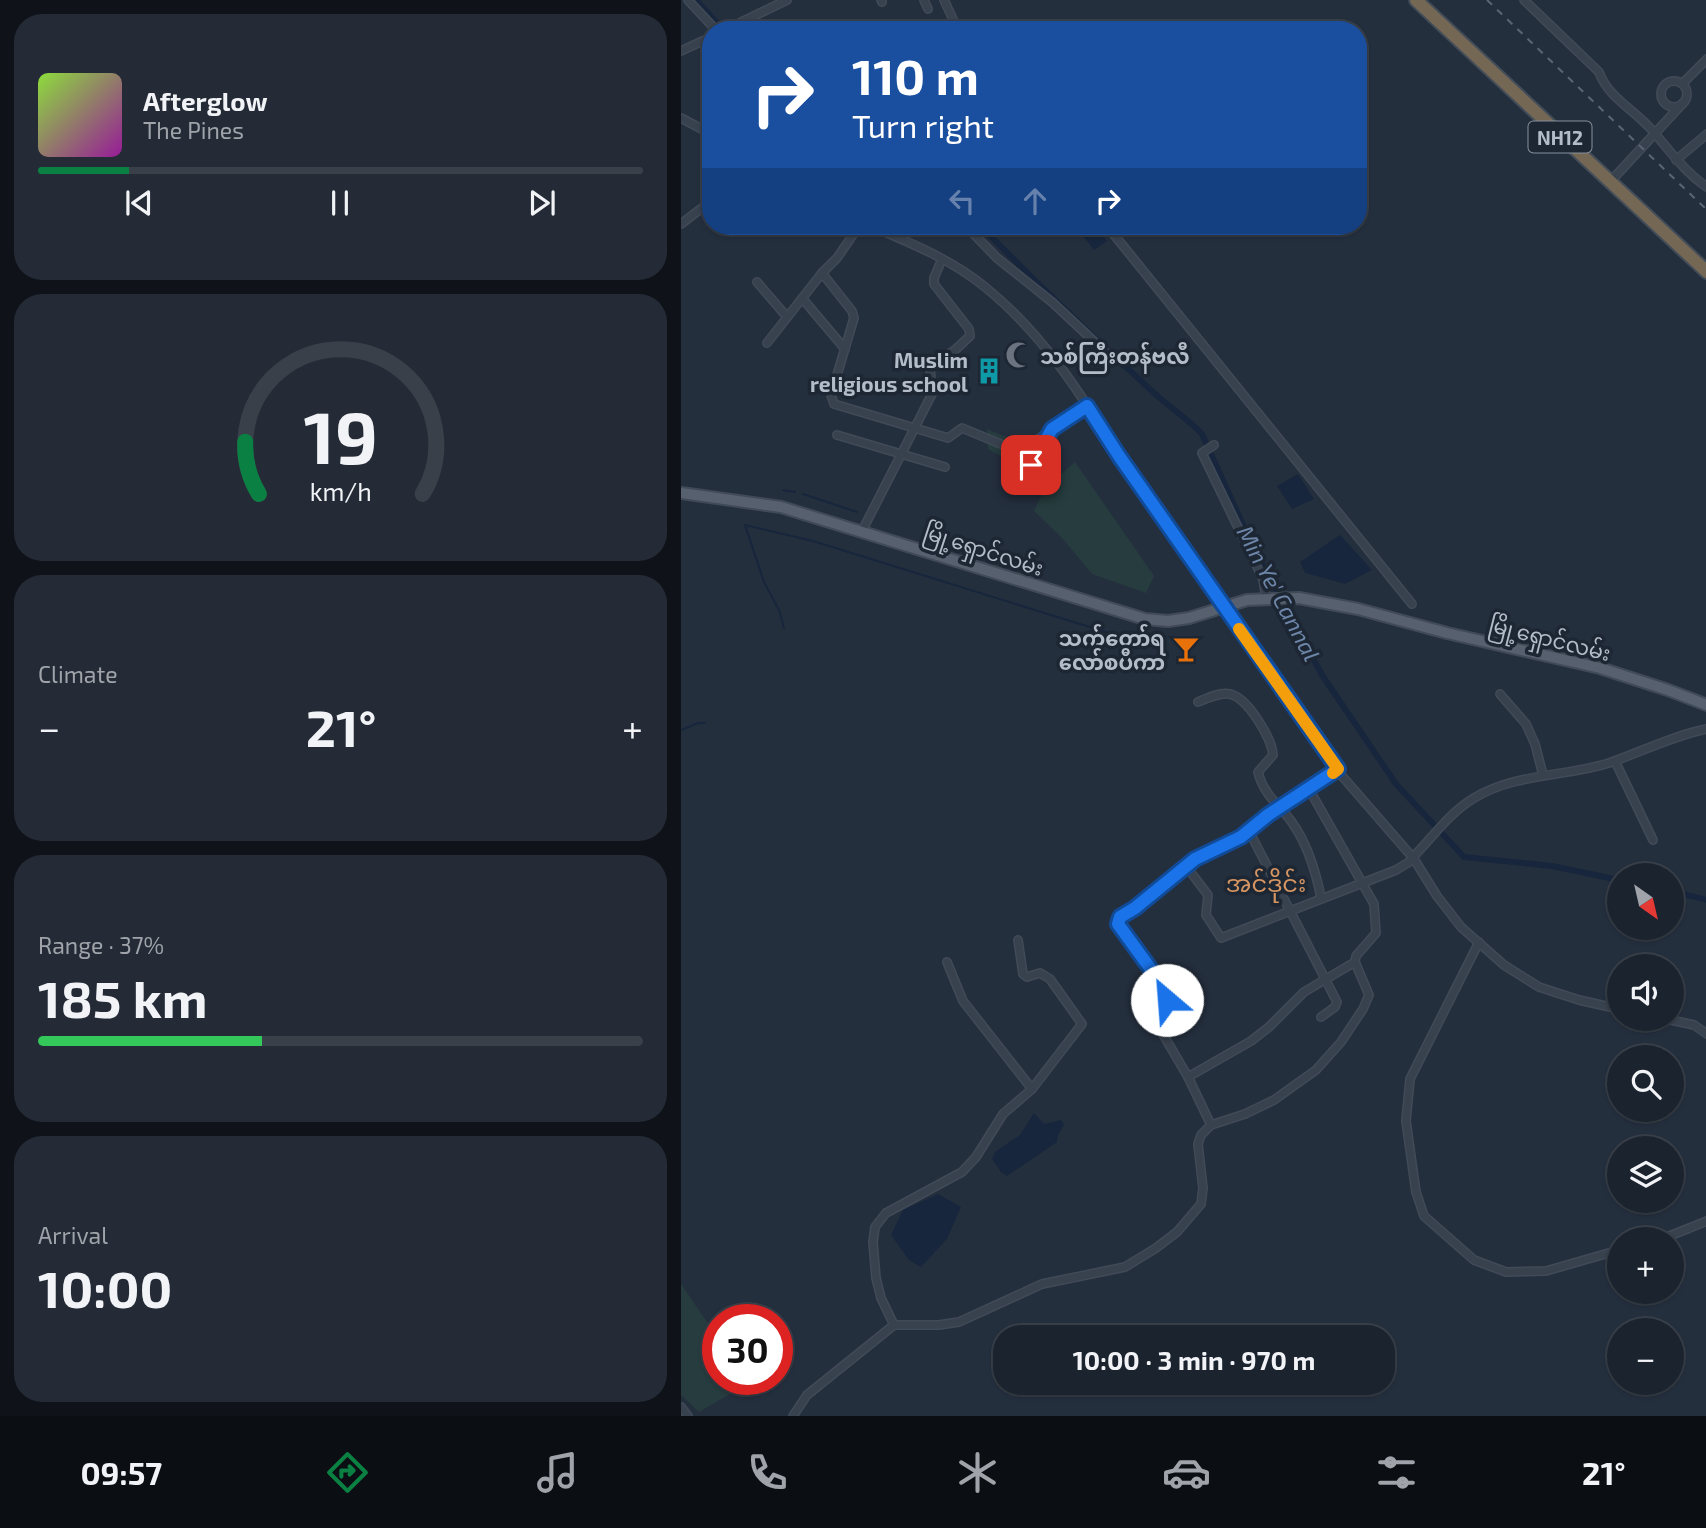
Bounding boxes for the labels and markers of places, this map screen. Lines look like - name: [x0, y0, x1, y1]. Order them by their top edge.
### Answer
- mosque icon: သစ်ကြီးတန်ဗလီ: [1004, 340, 1034, 370]
- place label: သစ်ကြီးတန်ဗလီ: [1040, 341, 1189, 374]
- place label: Muslim religious school: [810, 347, 968, 396]
- building icon: Muslim religious school: [974, 356, 1004, 386]
- pin: [1001, 435, 1061, 495]
- place label: သက်တော်ရ လော်စပီကာ: [1059, 623, 1166, 674]
- bar icon: သက်တော်ရ လော်စပီကာ: [1171, 634, 1201, 664]

